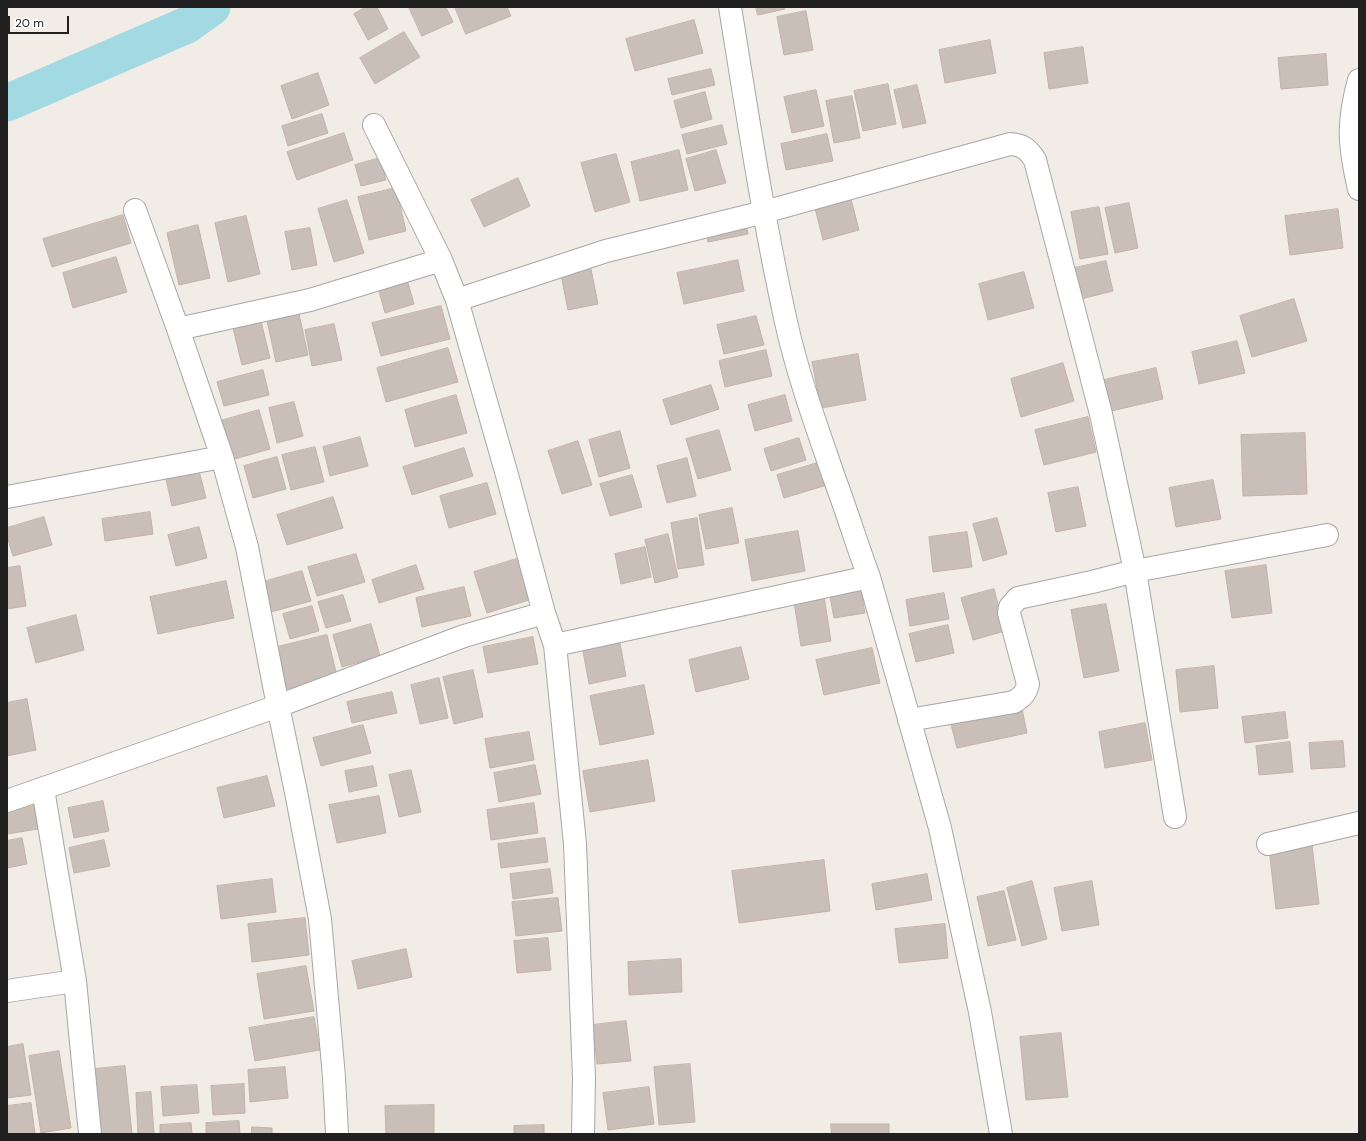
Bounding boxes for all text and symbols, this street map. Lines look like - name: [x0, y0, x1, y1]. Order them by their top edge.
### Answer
- scale bar: [10, 8, 71, 34]
- text: 20 m: [15, 15, 44, 31]

